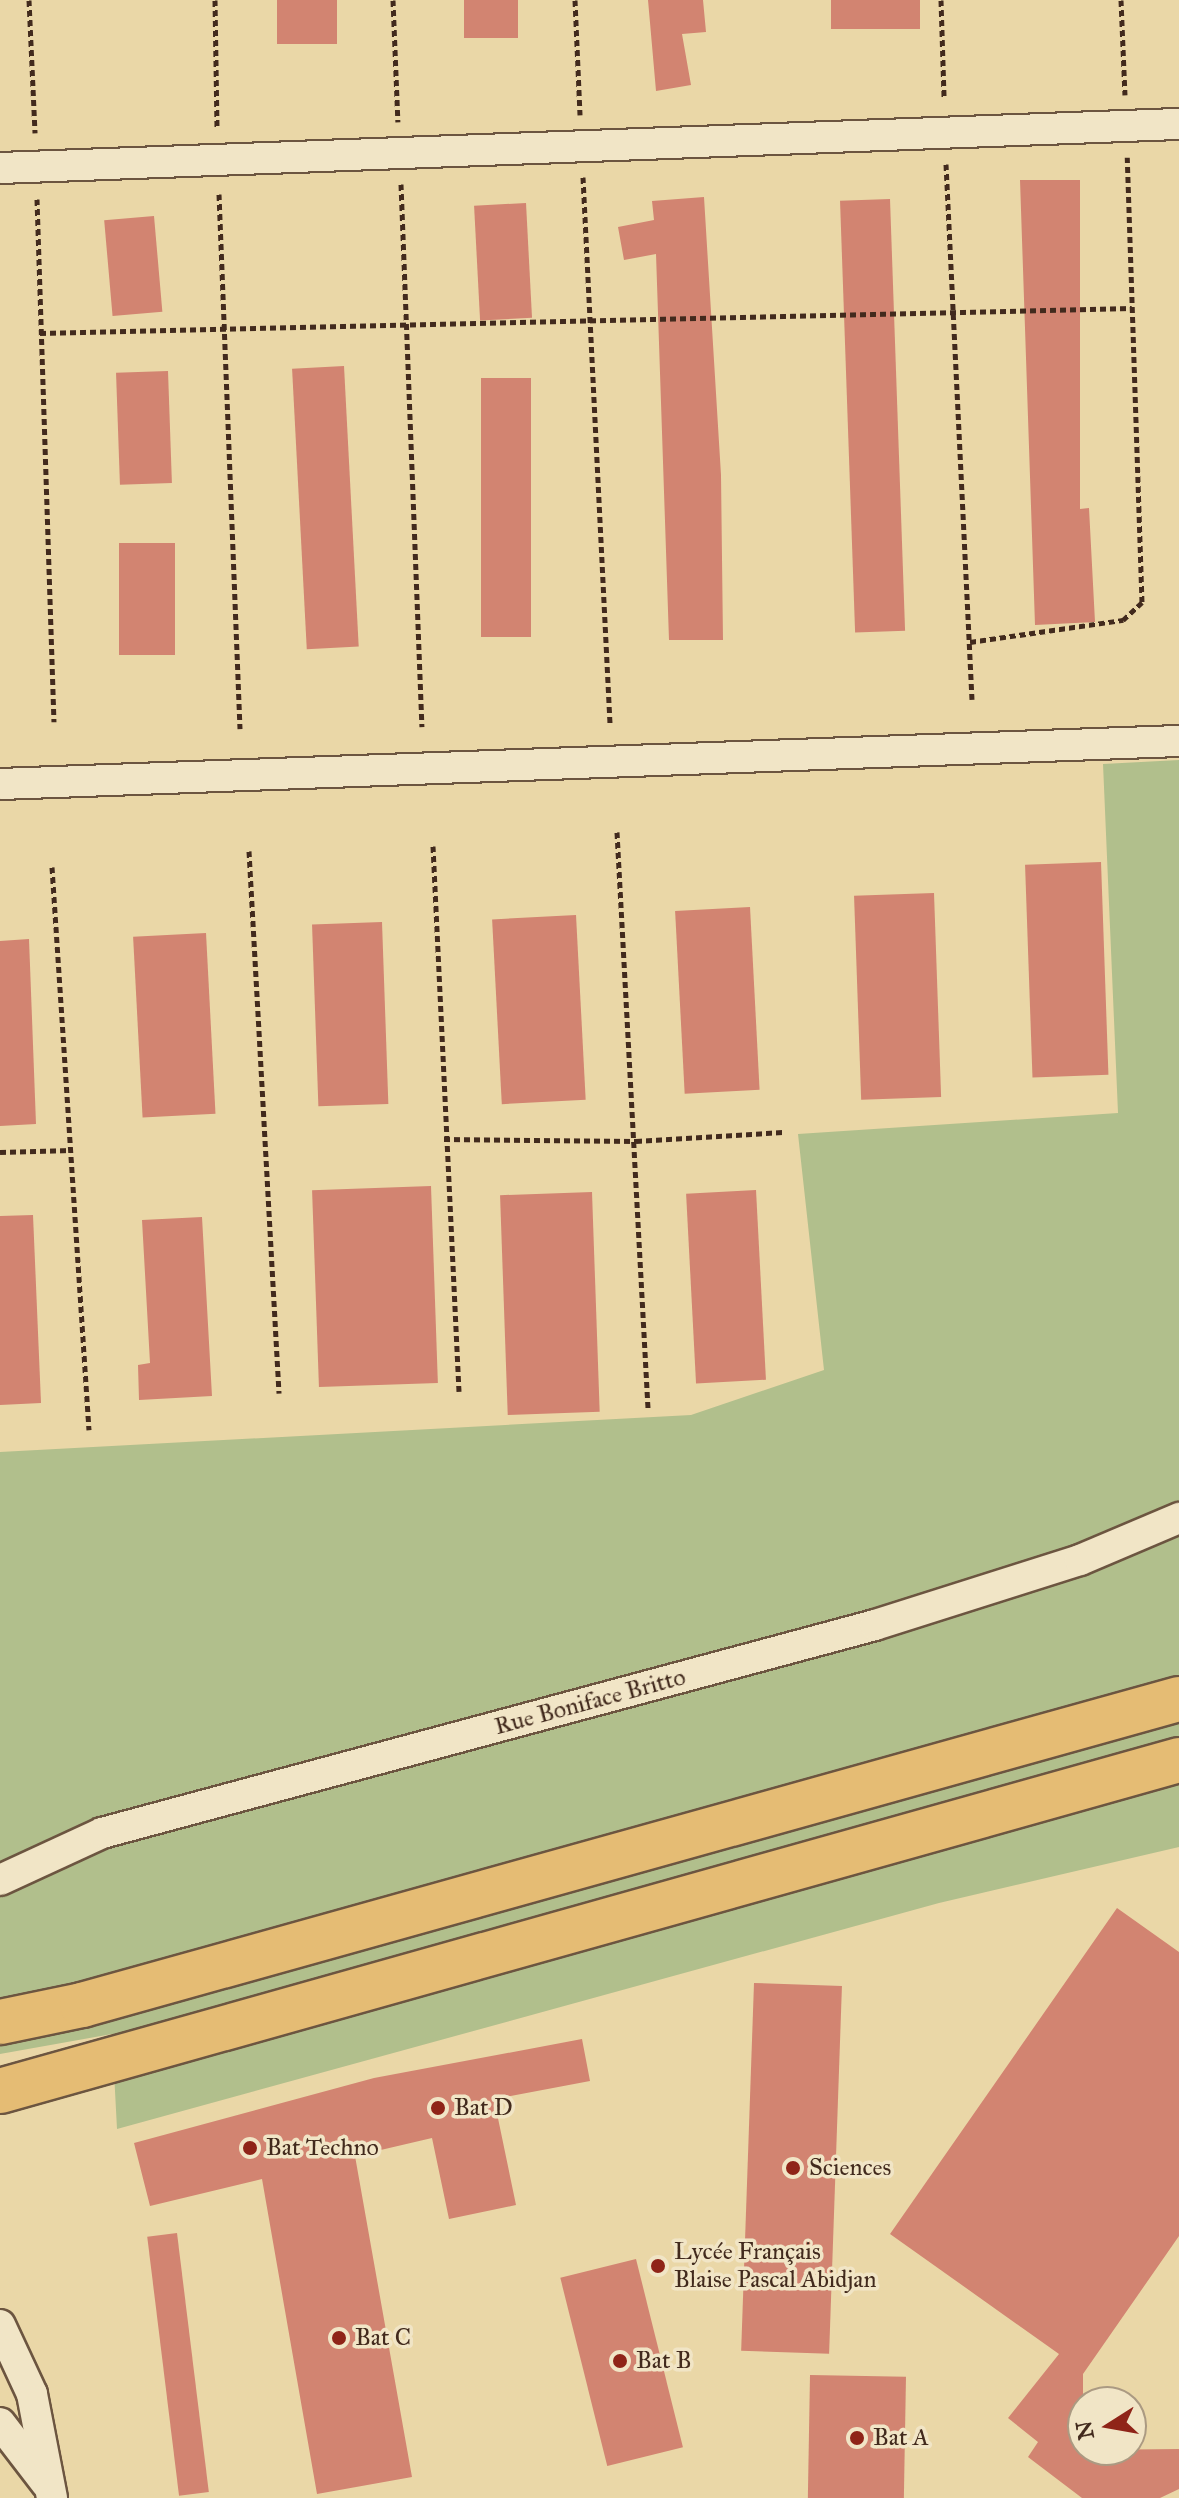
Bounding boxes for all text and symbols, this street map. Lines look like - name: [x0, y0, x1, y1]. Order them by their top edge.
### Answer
- street label: Rue Boniface Britto: [491, 1663, 689, 1741]
- place label: Bat D: [454, 2094, 513, 2122]
- marker: Bat D: [429, 2099, 447, 2117]
- place label: Bat Techno: [266, 2134, 379, 2162]
- marker: Bat Techno: [241, 2139, 259, 2157]
- place label: Sciences: [809, 2154, 891, 2182]
- marker: Sciences: [784, 2159, 802, 2177]
- place label: Lycée Français Blaise Pascal Abidjan: [674, 2238, 876, 2294]
- marker: Lycée Français Blaise Pascal Abidjan: [649, 2257, 667, 2275]
- place label: Bat C: [355, 2324, 411, 2352]
- marker: Bat C: [330, 2329, 348, 2347]
- place label: Bat B: [636, 2347, 692, 2375]
- marker: Bat B: [611, 2352, 629, 2370]
- north arrow: [1067, 2386, 1147, 2466]
- text: N: [1070, 2419, 1100, 2442]
- place label: Bat A: [873, 2424, 929, 2452]
- marker: Bat A: [848, 2429, 866, 2447]

